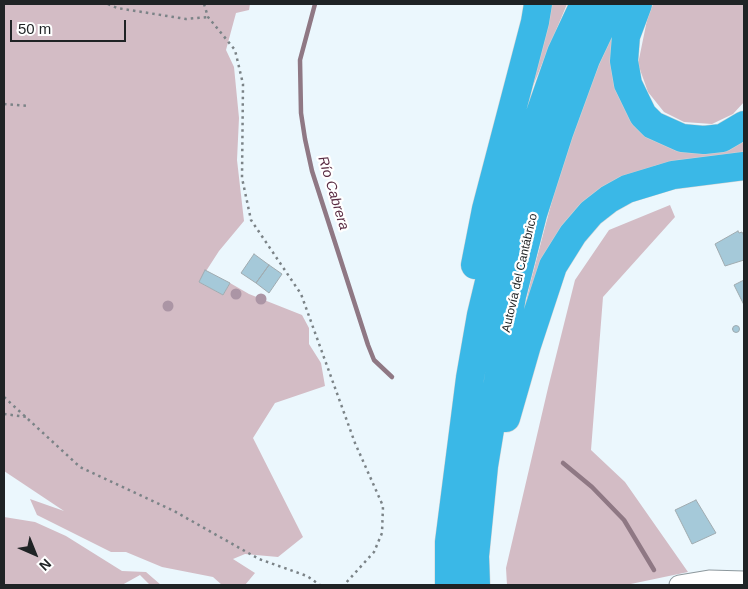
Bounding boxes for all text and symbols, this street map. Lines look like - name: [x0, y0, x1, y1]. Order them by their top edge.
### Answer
- scale bar: [12, 10, 129, 42]
- text: 50 m: [18, 20, 51, 37]
- water label: Río Cabrera: [314, 154, 352, 232]
- street label: Autovía del Cantábrico: [499, 212, 541, 334]
- north arrow: [10, 529, 60, 579]
- text: N: [36, 556, 55, 574]

